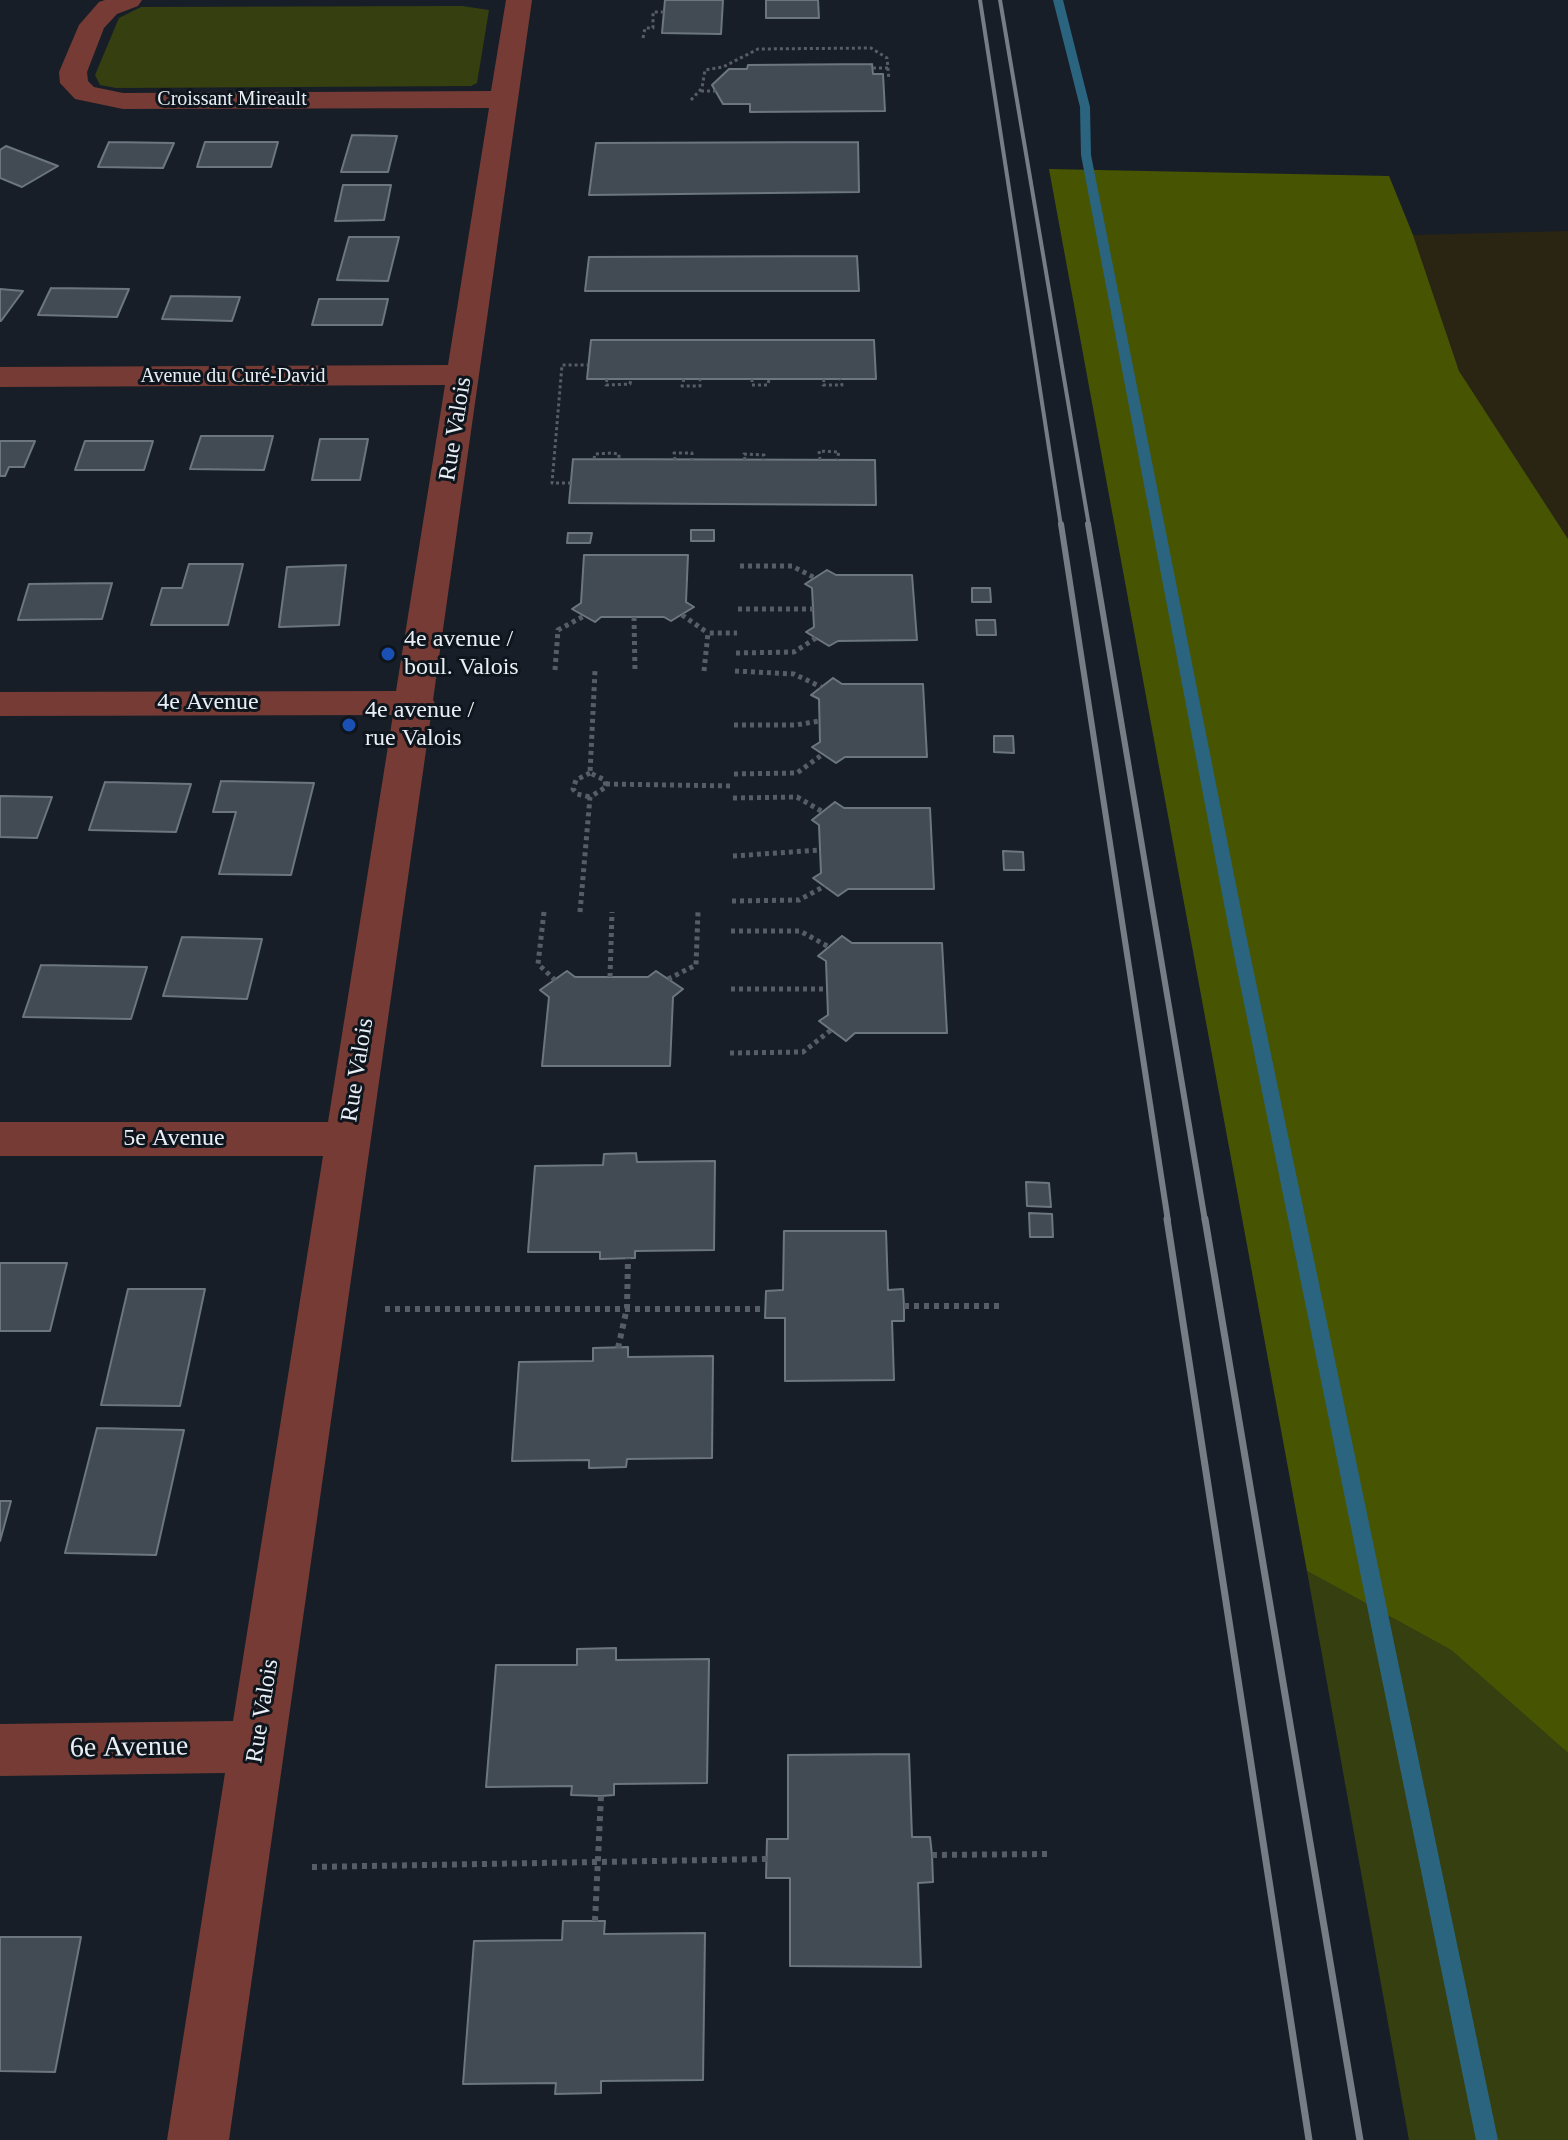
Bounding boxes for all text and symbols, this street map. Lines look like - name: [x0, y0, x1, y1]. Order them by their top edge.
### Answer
- street label: Croissant Mireault: [157, 88, 307, 112]
- street label: Avenue du Curé-David: [140, 365, 326, 389]
- street label: Rue Valois: [434, 375, 478, 483]
- place label: 4e avenue / boul. Valois: [404, 626, 519, 682]
- marker: 4e avenue / boul. Valois: [379, 645, 397, 663]
- street label: 4e Avenue: [157, 689, 259, 717]
- place label: 4e avenue / rue Valois: [365, 697, 474, 753]
- marker: 4e avenue / rue Valois: [340, 716, 358, 734]
- street label: Rue Valois: [336, 1016, 380, 1124]
- street label: 5e Avenue: [123, 1125, 225, 1153]
- street label: Rue Valois: [241, 1657, 285, 1765]
- street label: 6e Avenue: [70, 1730, 188, 1766]

